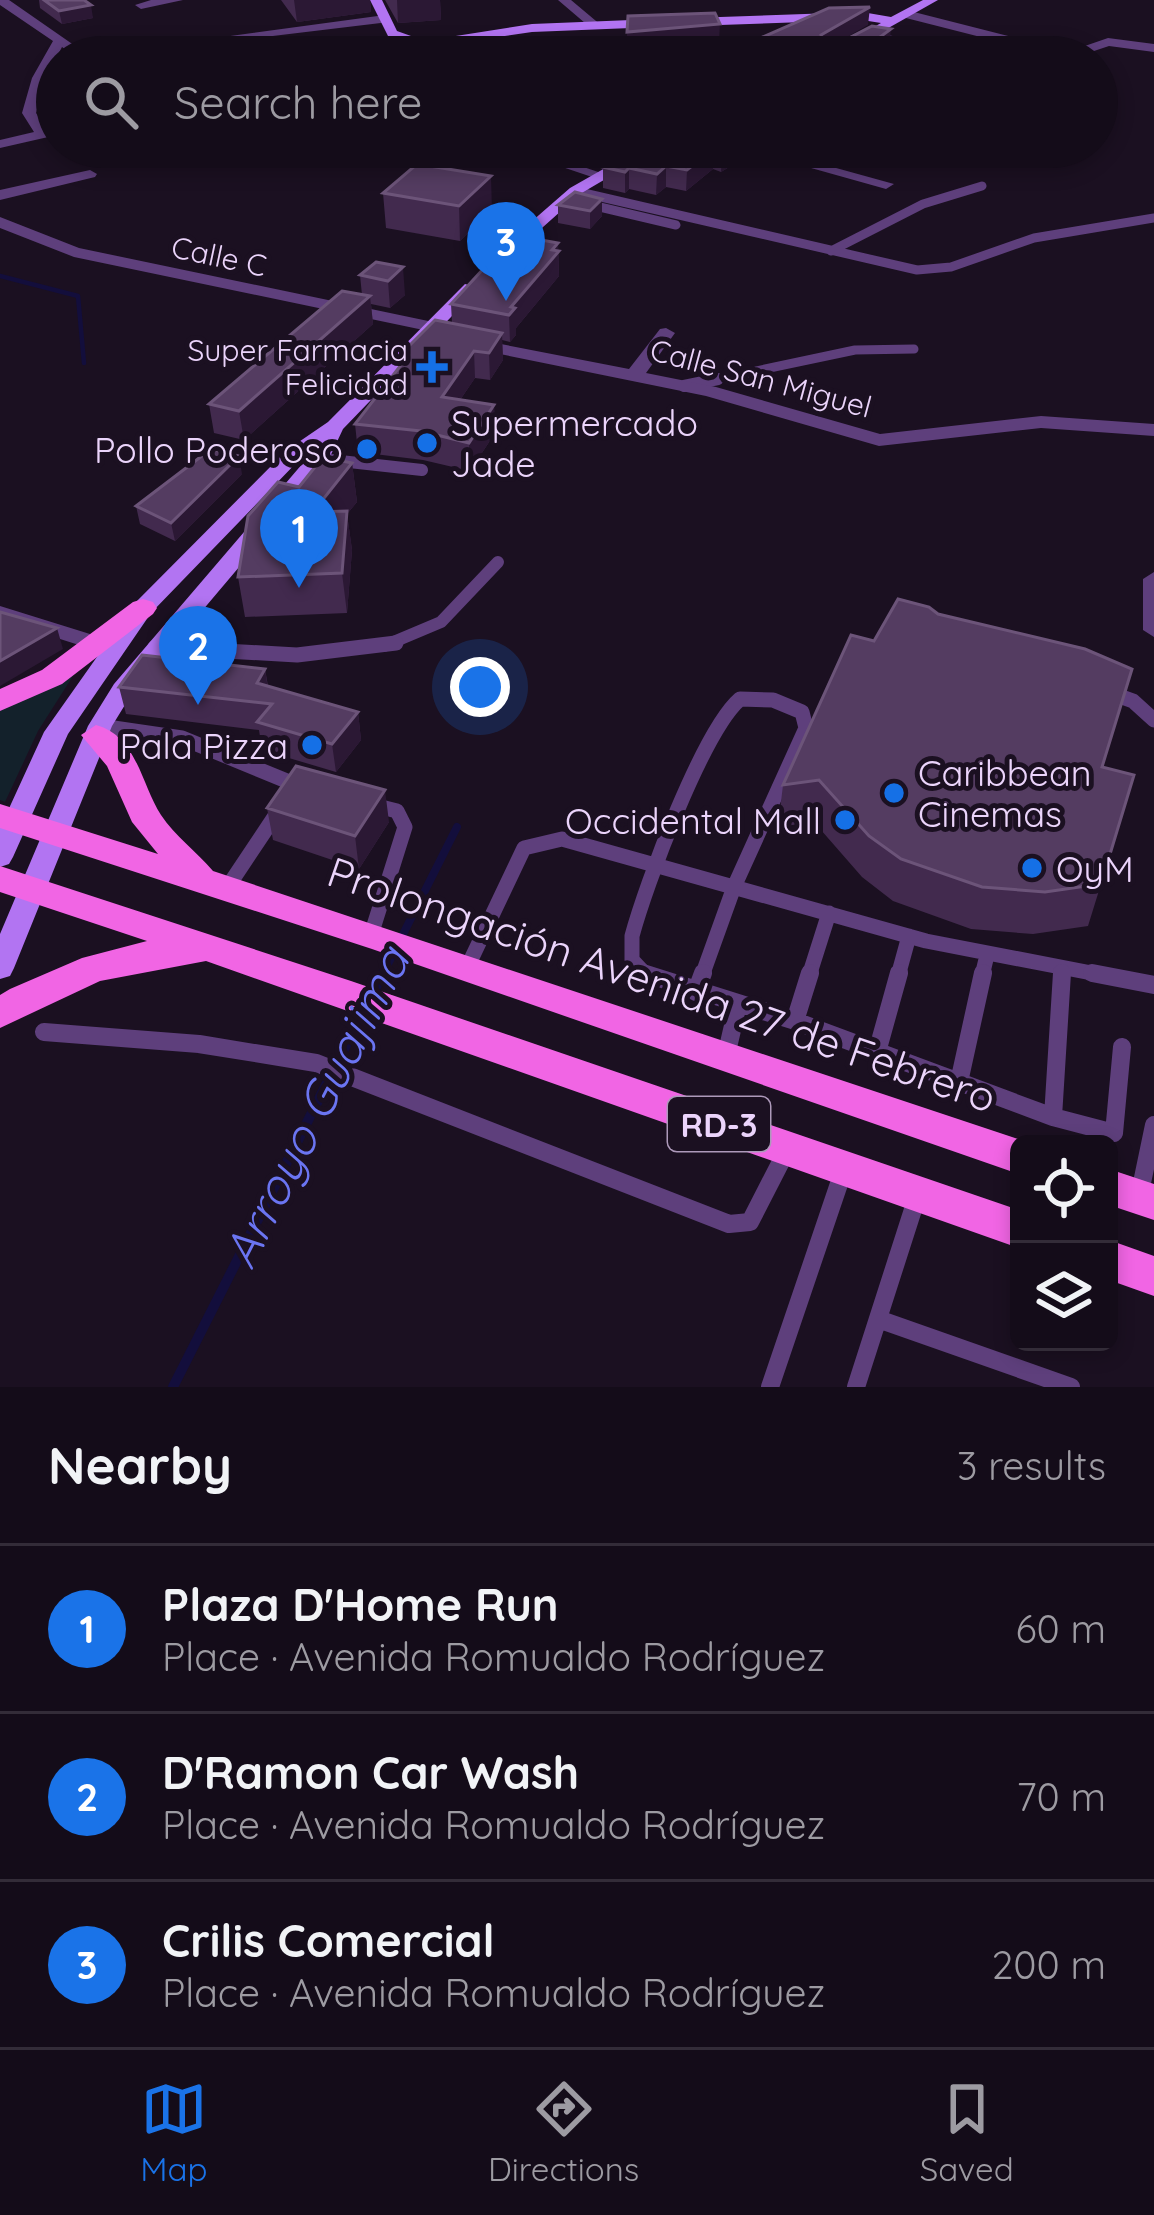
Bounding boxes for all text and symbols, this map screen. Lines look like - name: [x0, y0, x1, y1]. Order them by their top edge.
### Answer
- search box: [36, 36, 1118, 168]
- icon: search: [78, 69, 144, 135]
- text: Search here: [174, 74, 422, 130]
- pin: 3: [467, 202, 545, 301]
- street label: Calle C: [168, 227, 270, 285]
- street label: Calle San Miguel: [646, 330, 876, 426]
- place label: Super Farmacia Felicidad: [187, 331, 408, 403]
- marker: Super Farmacia Felicidad: [419, 354, 445, 380]
- place label: Supermercado Jade: [451, 400, 698, 486]
- place label: Pollo Poderoso: [94, 427, 343, 472]
- marker: Supermercado Jade: [414, 430, 440, 456]
- marker: Pollo Poderoso: [354, 436, 380, 462]
- pin: 1: [260, 489, 338, 588]
- pin: 2: [159, 606, 237, 705]
- your location: [450, 657, 510, 717]
- place label: Pala Pizza: [120, 723, 288, 768]
- marker: Pala Pizza: [299, 732, 325, 758]
- place label: Caribbean Cinemas: [918, 750, 1092, 836]
- marker: Caribbean Cinemas: [881, 780, 907, 806]
- place label: Occidental Mall: [565, 798, 821, 843]
- marker: Occidental Mall: [832, 807, 858, 833]
- street label: Prolongación Avenida 27 de Febrero: [321, 844, 1003, 1124]
- place label: OyM: [1056, 846, 1134, 891]
- marker: OyM: [1019, 855, 1045, 881]
- water label: Arroyo Guajima: [209, 934, 423, 1277]
- road number: RD-3: [668, 1097, 770, 1151]
- map controls: [1010, 1135, 1118, 1351]
- button: locate: [1010, 1135, 1118, 1243]
- button: layers: [1010, 1243, 1118, 1351]
- text: Nearby: [48, 1433, 232, 1497]
- text: 3 results: [957, 1441, 1106, 1490]
- text: Plaza D'Home Run: [162, 1576, 559, 1632]
- text: 1: [79, 1604, 95, 1653]
- text: 60 m: [1016, 1604, 1106, 1653]
- text: Place · Avenida Romualdo Rodríguez: [162, 1632, 825, 1681]
- text: D'Ramon Car Wash: [162, 1744, 579, 1800]
- text: 2: [76, 1772, 98, 1821]
- text: 70 m: [1017, 1772, 1106, 1821]
- text: Place · Avenida Romualdo Rodríguez: [162, 1800, 825, 1849]
- text: Crilis Comercial: [162, 1912, 495, 1968]
- text: 3: [77, 1940, 97, 1989]
- text: 200 m: [992, 1940, 1106, 1989]
- text: Place · Avenida Romualdo Rodríguez: [162, 1968, 825, 2017]
- tab: Map: [140, 2076, 208, 2189]
- tab: Directions: [488, 2076, 639, 2189]
- tab: Saved: [920, 2076, 1014, 2189]

